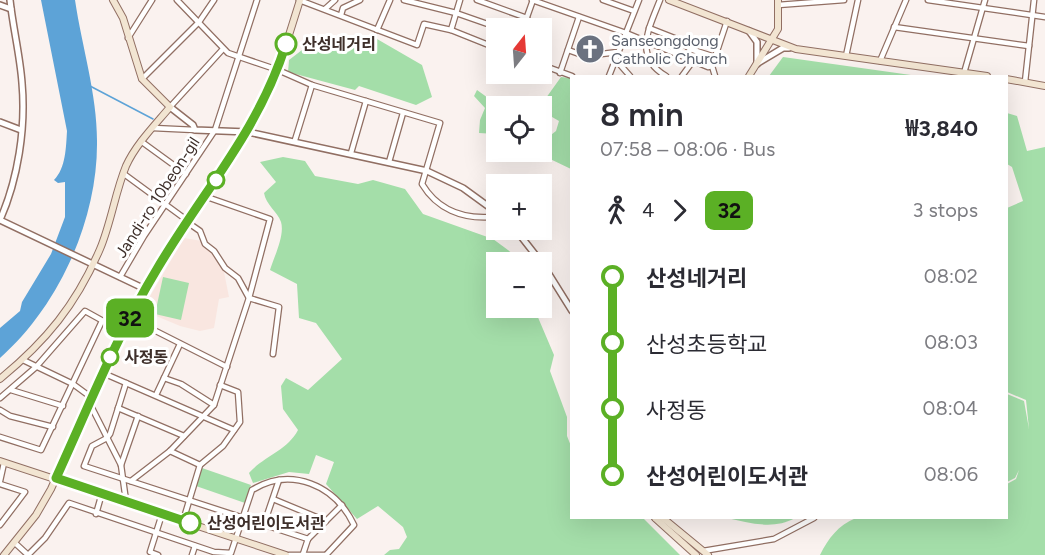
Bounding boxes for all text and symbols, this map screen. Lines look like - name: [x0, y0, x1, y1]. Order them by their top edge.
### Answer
- north arrow: [486, 18, 552, 84]
- map controls: [486, 18, 552, 318]
- place label: Sanseongdong Catholic Church: [611, 31, 727, 68]
- marker: 산성네거리: [275, 33, 297, 55]
- church icon: Sanseongdong Catholic Church: [574, 33, 606, 65]
- place label: 산성네거리: [302, 35, 376, 54]
- text: 8 min: [600, 95, 684, 134]
- button: locate: [486, 96, 552, 162]
- text: ₩3,840: [905, 115, 978, 142]
- street label: Jandi-ro 10beon-gil: [111, 133, 204, 261]
- text: 07:58 – 08:06 · Bus: [600, 137, 775, 161]
- unlabelled marker: [207, 171, 225, 189]
- button: +: [486, 174, 552, 240]
- icon: walk: [600, 194, 633, 227]
- icon: forward: [663, 194, 696, 227]
- text: 4: [642, 198, 654, 222]
- text: 32: [717, 198, 741, 223]
- text: 3 stops: [913, 198, 978, 222]
- button: −: [486, 252, 552, 318]
- text: 08:02: [924, 264, 978, 288]
- text: 산성네거리: [646, 265, 747, 292]
- line badge: 32: [103, 298, 157, 338]
- text: 32: [118, 306, 142, 331]
- text: 08:03: [924, 330, 978, 354]
- text: 산성초등학교: [646, 331, 767, 358]
- marker: 사정동: [101, 348, 119, 366]
- place label: 사정동: [124, 348, 168, 367]
- text: 08:04: [923, 396, 978, 420]
- text: 사정동: [646, 397, 707, 424]
- text: 08:06: [924, 462, 978, 486]
- text: 산성어린이도서관: [646, 463, 808, 490]
- marker: 산성어린이도서관: [179, 512, 201, 534]
- place label: 산성어린이도서관: [207, 514, 325, 533]

